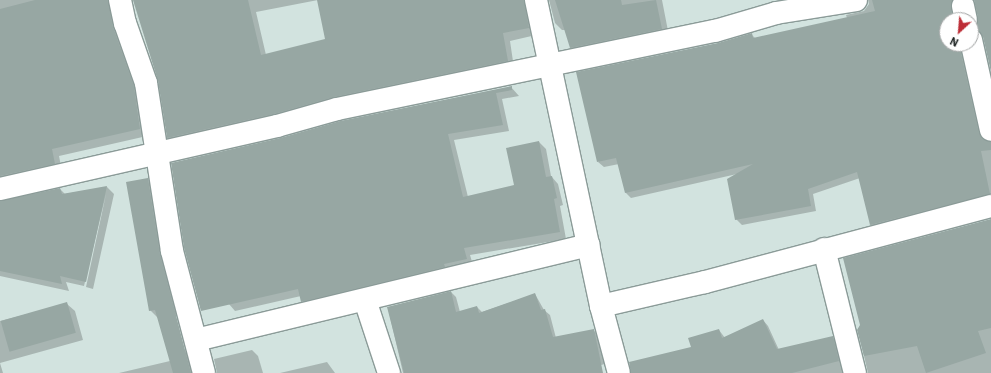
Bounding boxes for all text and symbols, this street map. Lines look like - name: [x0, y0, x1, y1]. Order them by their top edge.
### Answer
- north arrow: [939, 12, 979, 52]
- text: N: [948, 34, 961, 50]

